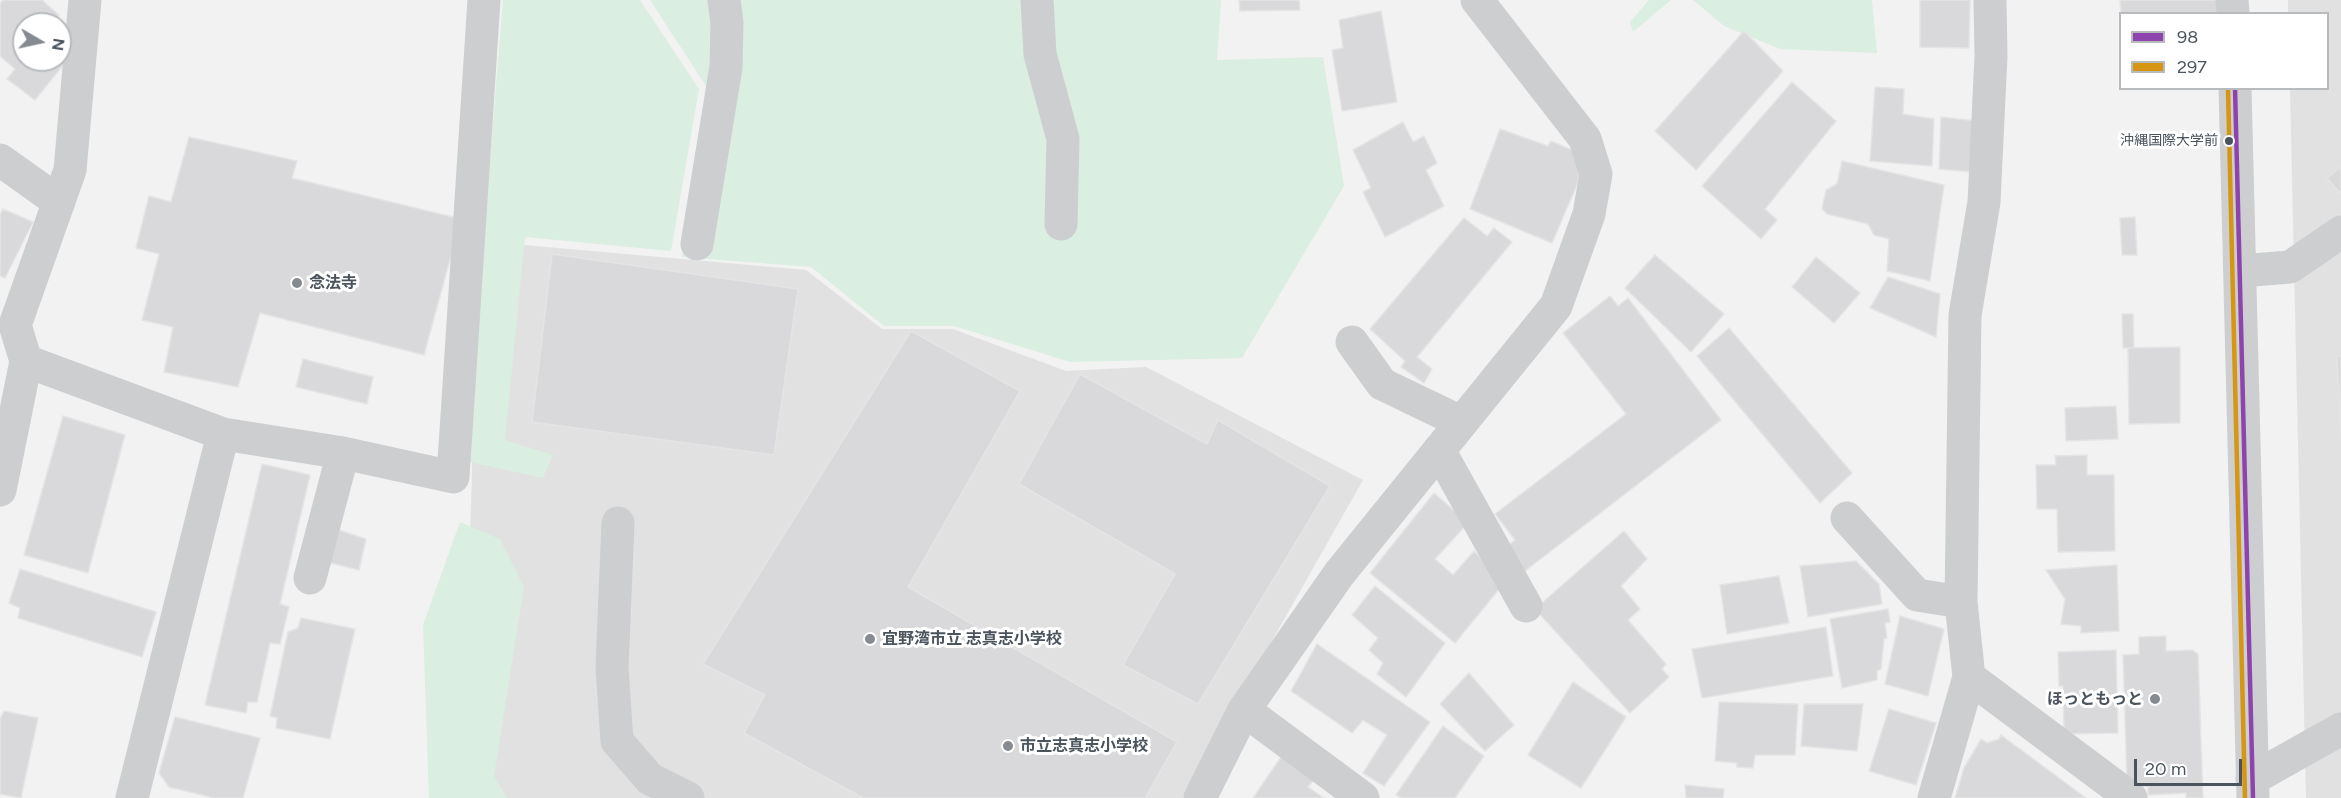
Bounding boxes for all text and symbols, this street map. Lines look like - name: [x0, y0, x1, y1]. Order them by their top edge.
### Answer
- north arrow: [12, 12, 72, 72]
- legend: [2119, 12, 2329, 90]
- text: 98: [2177, 26, 2198, 48]
- text: N: [48, 37, 69, 52]
- text: 297: [2177, 56, 2207, 78]
- place label: 沖縄国際大学前: [2120, 133, 2218, 149]
- marker: 沖縄国際大学前: [2223, 135, 2235, 147]
- place label: 念法寺: [309, 273, 357, 293]
- marker: 念法寺: [290, 276, 304, 290]
- place label: 宜野湾市立 志真志小学校: [882, 629, 1062, 649]
- marker: 宜野湾市立 志真志小学校: [863, 632, 877, 646]
- place label: ほっともっと: [2047, 689, 2143, 709]
- marker: ほっともっと: [2148, 692, 2162, 706]
- place label: 市立志真志小学校: [1020, 736, 1148, 756]
- marker: 市立志真志小学校: [1001, 739, 1015, 753]
- scale bar: [2137, 747, 2245, 785]
- text: 20 m: [2145, 758, 2186, 780]

